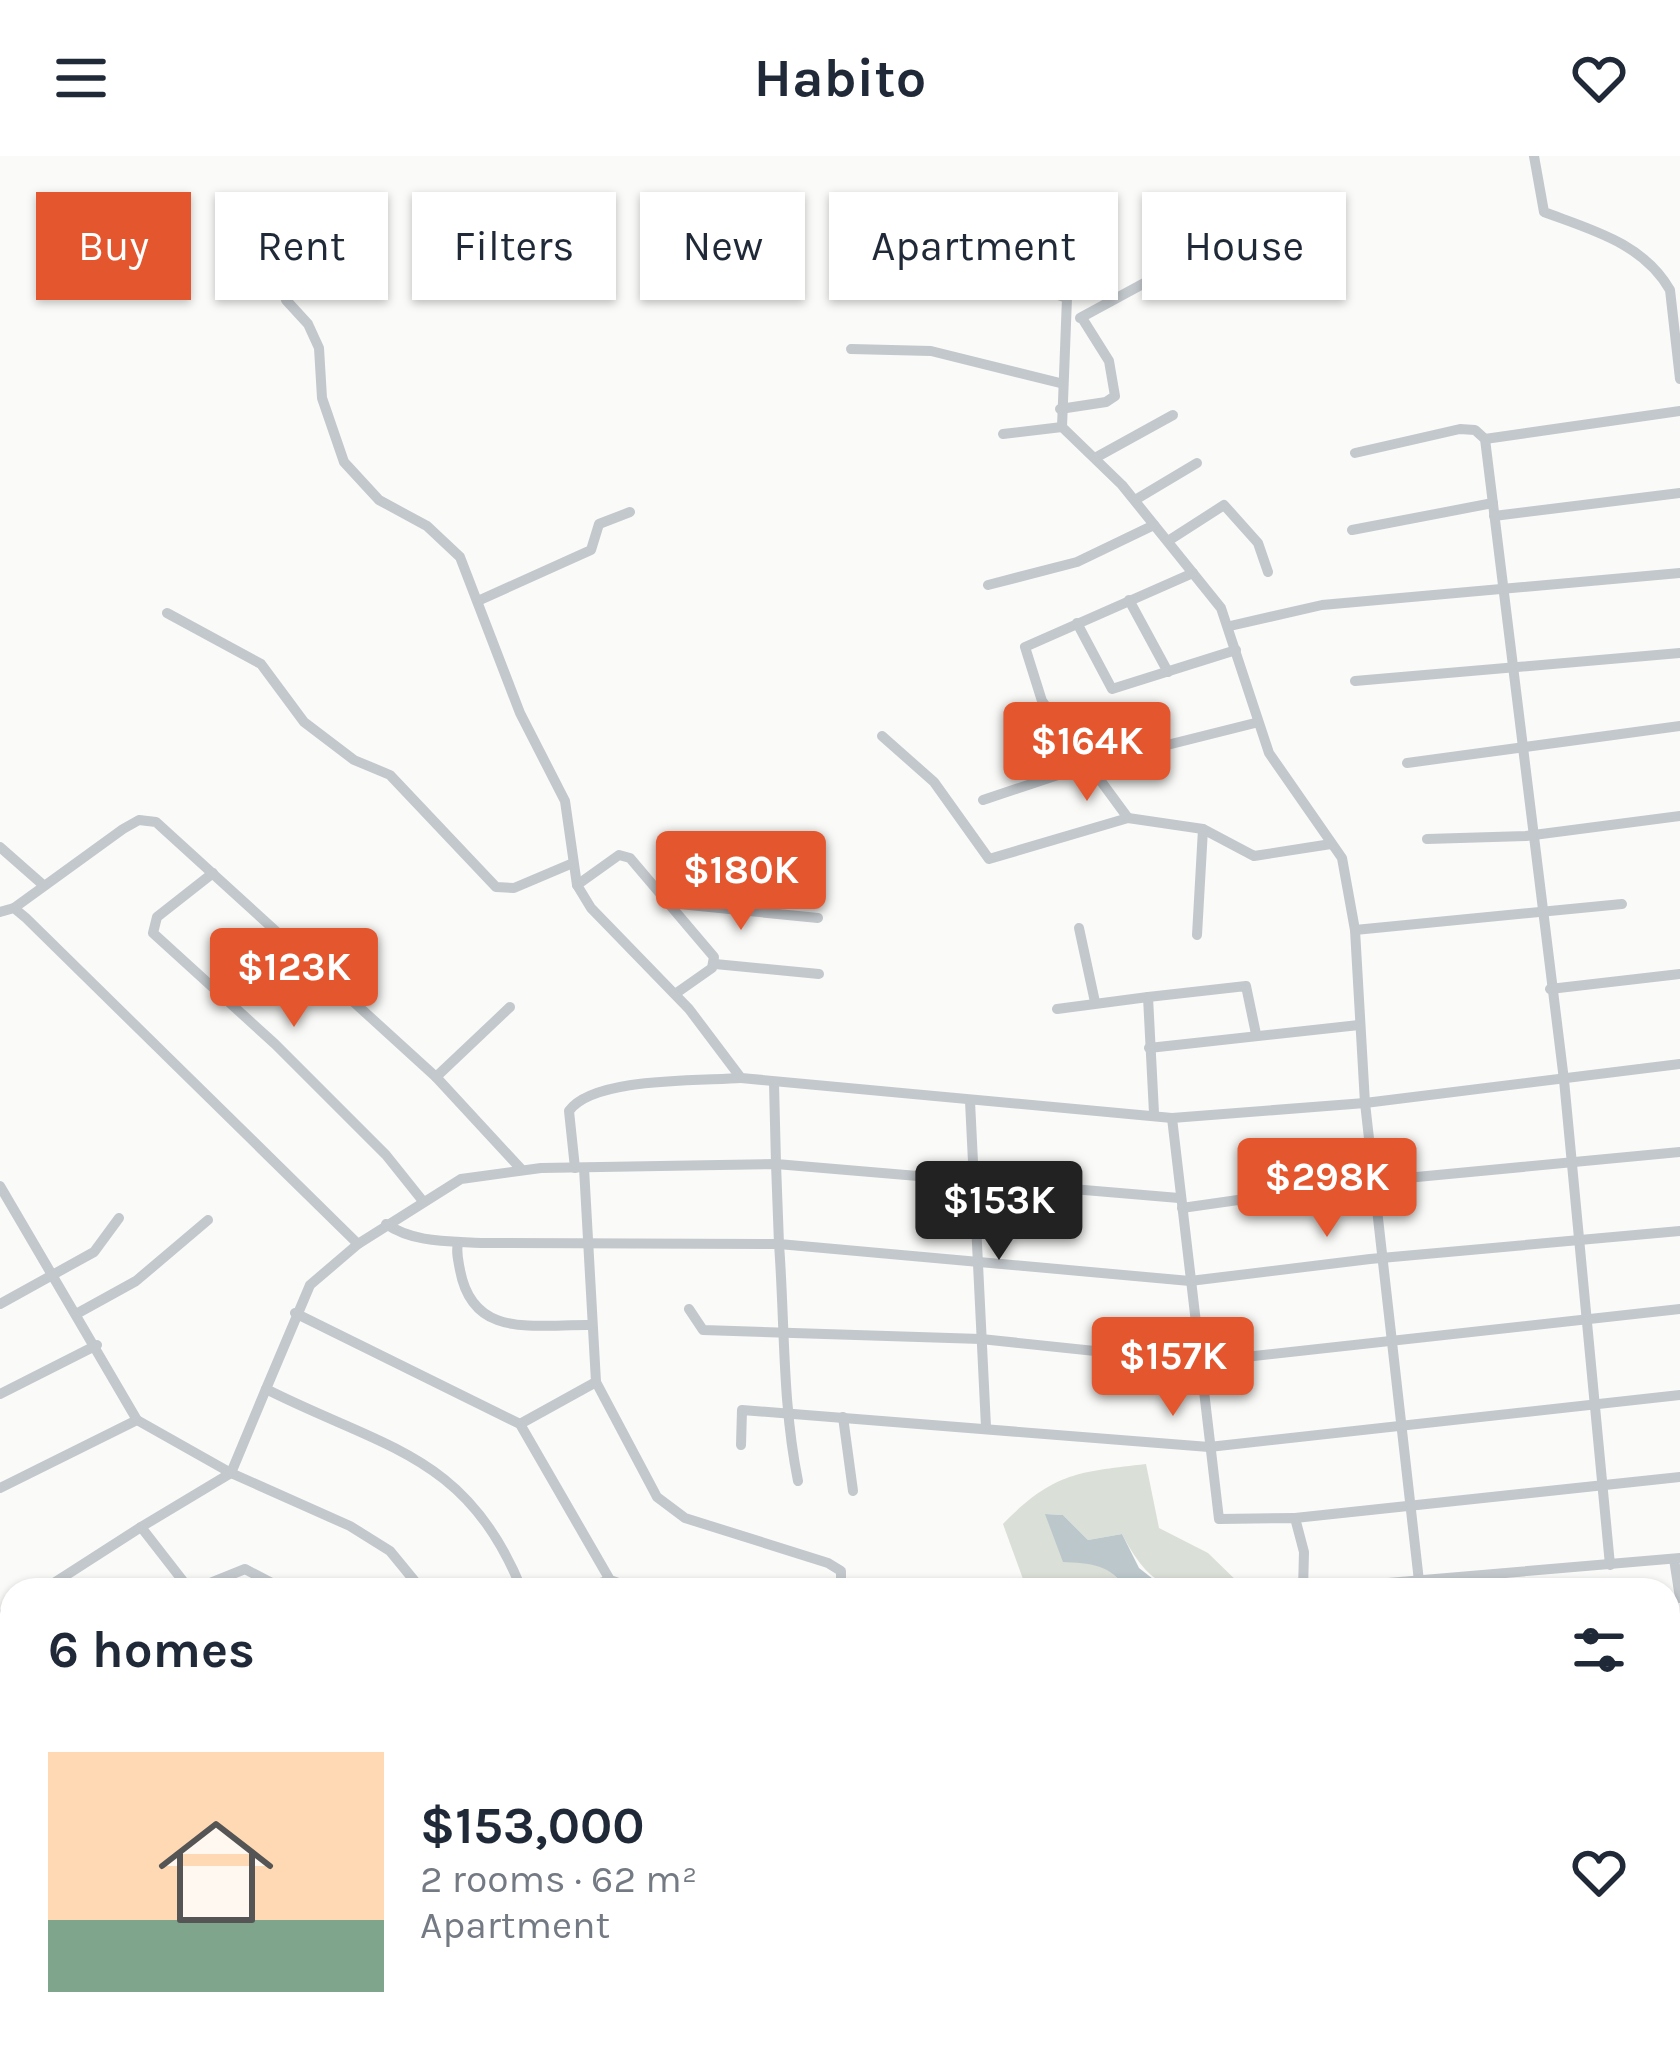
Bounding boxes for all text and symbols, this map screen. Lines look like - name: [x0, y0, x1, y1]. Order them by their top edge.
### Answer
- icon: menu: [48, 45, 114, 111]
- icon: heart: [1566, 45, 1632, 111]
- text: Habito: [754, 46, 926, 110]
- chip: Buy: [36, 192, 191, 300]
- chip: Rent: [215, 192, 388, 300]
- chip: Filters: [412, 192, 616, 300]
- chip: New: [640, 192, 805, 300]
- chip: Apartment: [829, 192, 1118, 300]
- chip: House: [1142, 192, 1346, 300]
- pin: $164K: [1003, 702, 1171, 804]
- text: $164K: [1030, 718, 1144, 764]
- pin: $180K: [657, 831, 825, 933]
- text: $180K: [683, 847, 799, 893]
- pin: $123K: [210, 928, 378, 1030]
- text: $123K: [237, 944, 351, 990]
- pin: $298K: [1243, 1138, 1411, 1240]
- text: $298K: [1265, 1154, 1389, 1200]
- pin: $153K: [915, 1161, 1083, 1263]
- text: $153K: [942, 1177, 1056, 1223]
- pin: $157K: [1089, 1317, 1257, 1419]
- text: $157K: [1119, 1333, 1227, 1379]
- icon: filters: [1566, 1617, 1632, 1683]
- text: 6 homes: [48, 1620, 255, 1680]
- text: $153,000: [420, 1796, 644, 1856]
- icon: home: [144, 1800, 288, 1944]
- icon: heart: [1566, 1839, 1632, 1905]
- text: 2 rooms · 62 m²: [420, 1856, 697, 1902]
- text: Apartment: [420, 1902, 610, 1948]

